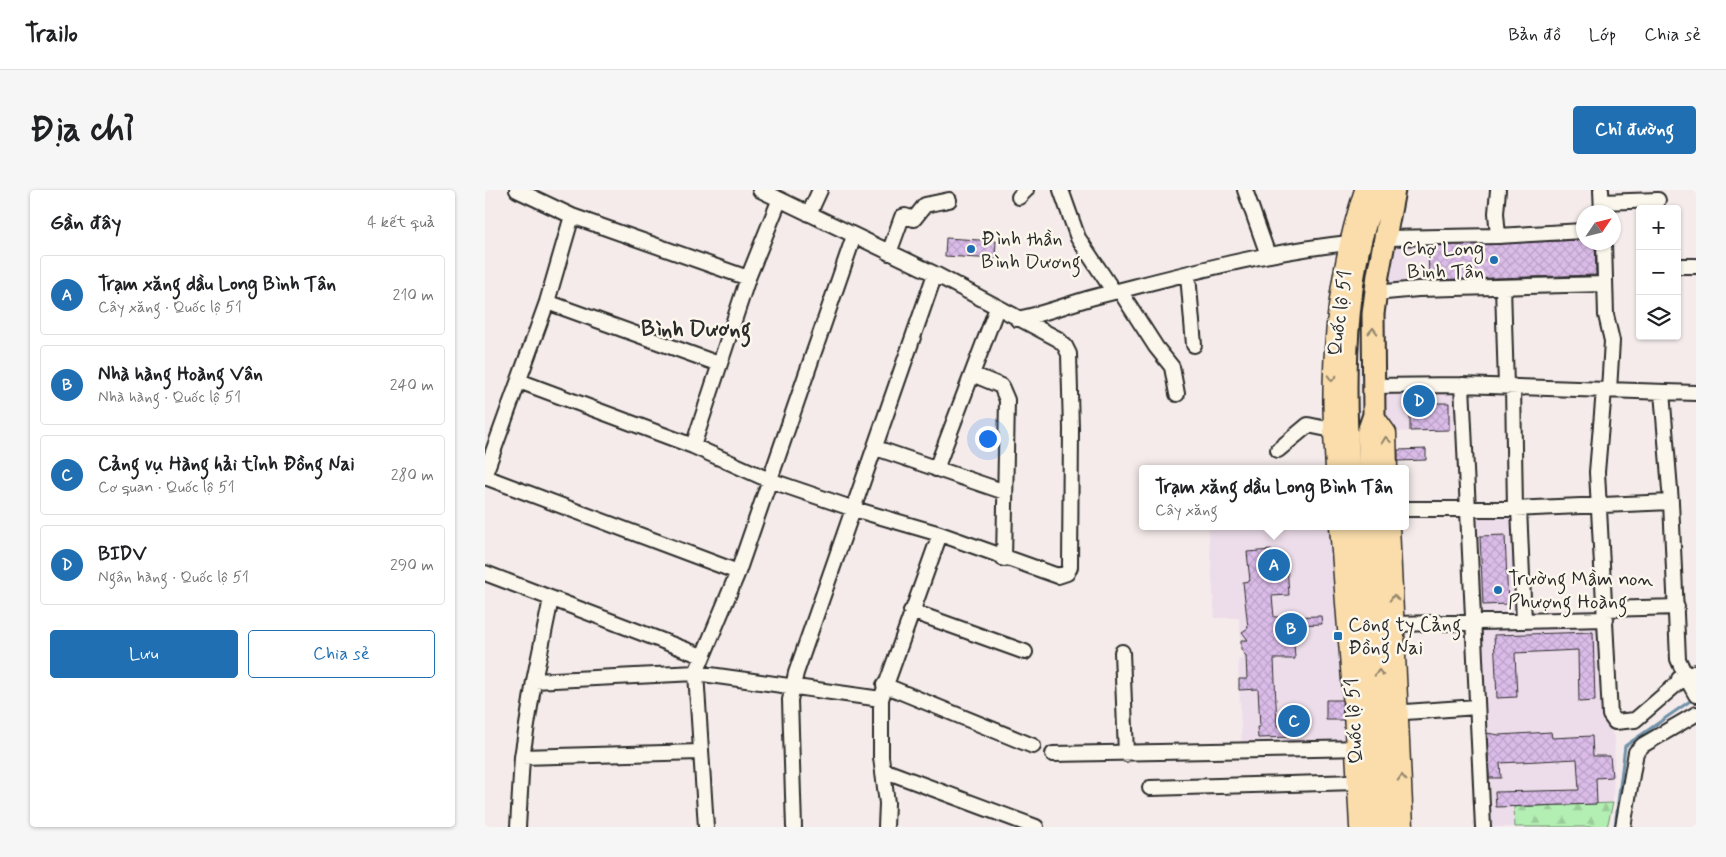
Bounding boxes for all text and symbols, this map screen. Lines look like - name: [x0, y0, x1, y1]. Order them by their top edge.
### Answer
- text: Trailo: [25, 19, 78, 50]
- text: Bản đồ: [1508, 23, 1561, 47]
- text: Lớp: [1589, 23, 1616, 47]
- text: Chia sẻ: [1644, 23, 1701, 47]
- button: Chỉ đường: [1573, 106, 1696, 154]
- text: Địa chỉ: [30, 107, 134, 153]
- north arrow: [1576, 205, 1621, 250]
- map controls: [1636, 205, 1681, 340]
- button: +: [1636, 205, 1681, 250]
- text: Gần đây: [50, 209, 121, 237]
- text: 4 kết quả: [367, 212, 435, 233]
- place label: Đình thần Bình Dương: [981, 226, 1081, 278]
- place label: Chợ Long Bình Tân: [1402, 236, 1484, 286]
- marker: Đình thần Bình Dương: [965, 243, 977, 255]
- button: −: [1636, 250, 1681, 295]
- marker: Chợ Long Bình Tân: [1488, 254, 1500, 266]
- street label: Quốc lộ 51: [1322, 269, 1359, 358]
- text: Trạm xăng dầu Long Bình Tân: [98, 272, 336, 297]
- text: A: [62, 285, 72, 306]
- text: 210 m: [393, 285, 434, 306]
- button: layers: [1636, 295, 1681, 340]
- text: Cây xăng · Quốc lộ 51: [98, 297, 242, 318]
- district label: Bình Dương: [641, 316, 751, 348]
- one-way arrow: [1368, 327, 1378, 334]
- text: Nhà hàng Hoàng Vân: [98, 362, 263, 387]
- one-way arrow: [1327, 374, 1338, 382]
- text: B: [62, 375, 72, 396]
- text: 240 m: [390, 375, 434, 396]
- pin: D: [1403, 382, 1435, 420]
- text: Nhà hàng · Quốc lộ 51: [98, 387, 241, 408]
- your location: [975, 426, 1001, 452]
- one-way arrow: [1381, 436, 1392, 444]
- text: Cảng vụ Hàng hải tỉnh Đồng Nai: [98, 452, 355, 477]
- text: C: [61, 465, 73, 486]
- text: 280 m: [391, 465, 434, 486]
- popup: [1139, 465, 1409, 530]
- text: Trạm xăng dầu Long Bình Tân: [1155, 475, 1393, 500]
- text: Cơ quan · Quốc lộ 51: [98, 477, 235, 498]
- text: Cây xăng: [1155, 500, 1218, 521]
- text: BIDV: [98, 542, 147, 567]
- pin: A: [1258, 546, 1290, 584]
- text: D: [61, 555, 73, 576]
- text: 290 m: [390, 555, 434, 576]
- place label: Trường Mầm non Phượng Hoàng: [1508, 566, 1654, 618]
- text: Ngân hàng · Quốc lộ 51: [98, 567, 249, 588]
- marker: Trường Mầm non Phượng Hoàng: [1492, 584, 1504, 596]
- one-way arrow: [1388, 594, 1399, 602]
- pin: B: [1275, 610, 1307, 648]
- place label: Công ty Cảng Đồng Nai: [1348, 612, 1461, 664]
- button: Lưu: [50, 630, 238, 678]
- button: Chia sẻ: [248, 630, 435, 678]
- marker: Công ty Cảng Đồng Nai: [1332, 630, 1344, 642]
- one-way arrow: [1374, 669, 1384, 677]
- street label: Quốc lộ 51: [1339, 677, 1370, 765]
- pin: C: [1278, 702, 1310, 740]
- one-way arrow: [1396, 774, 1407, 782]

